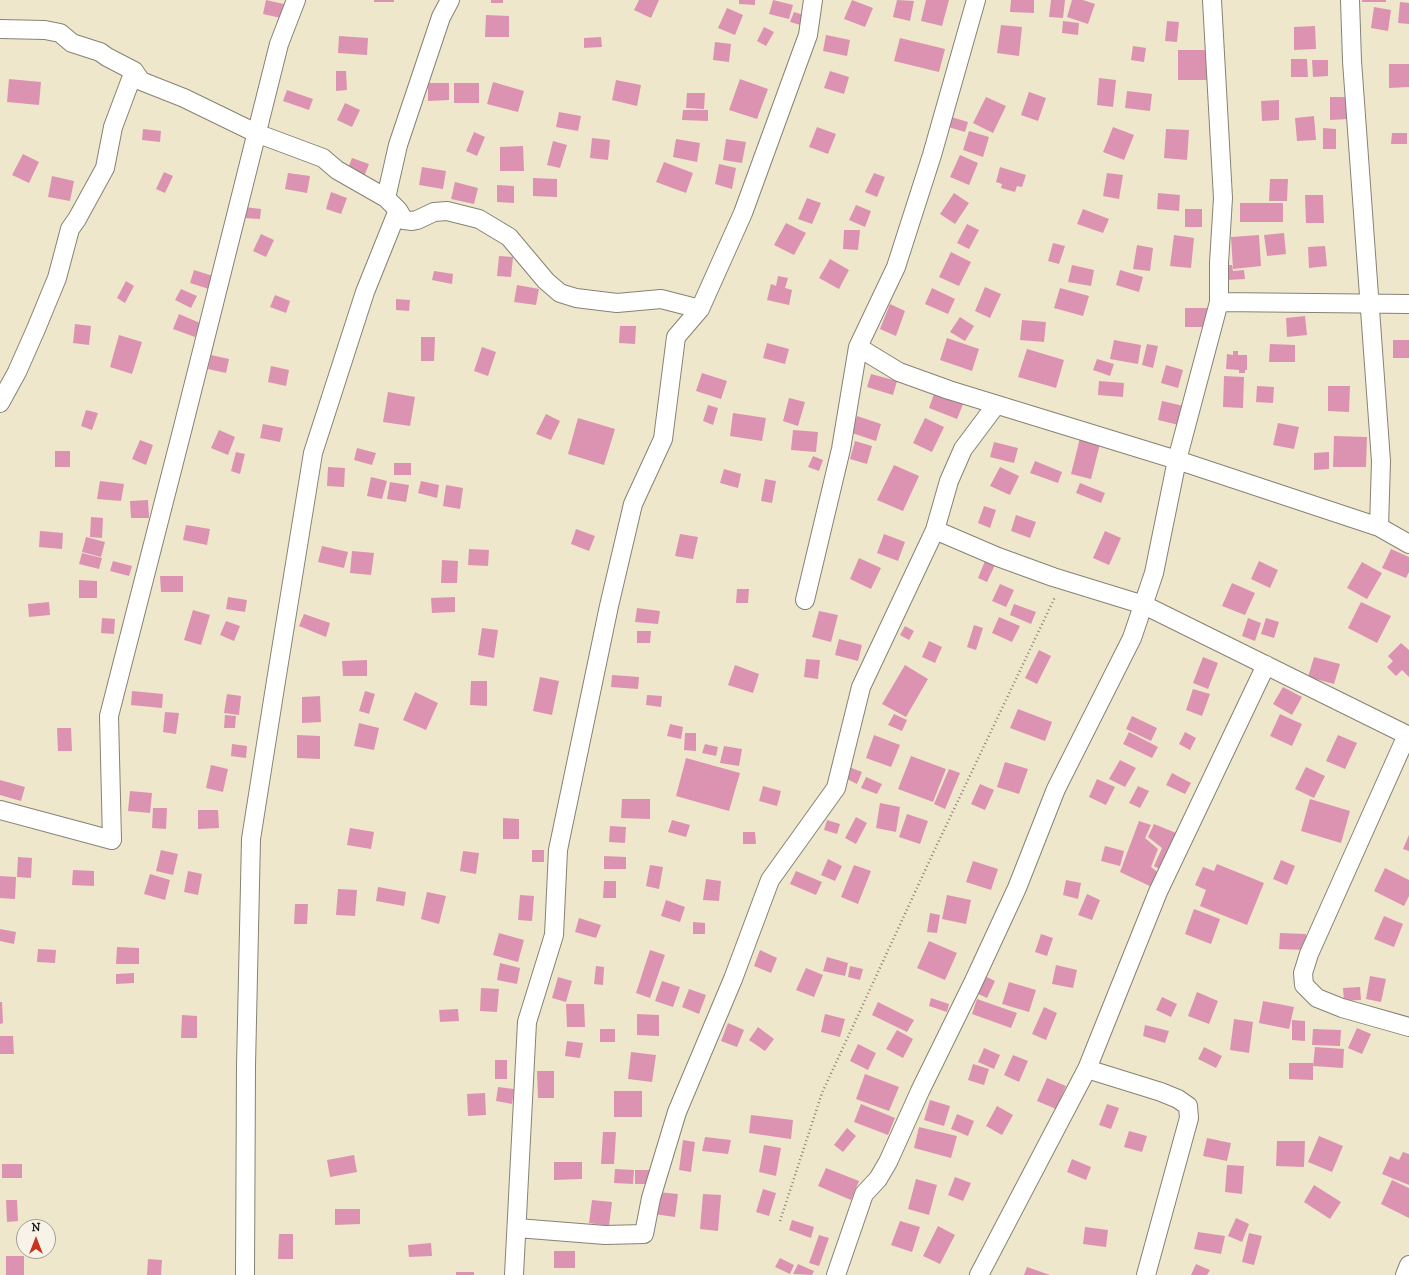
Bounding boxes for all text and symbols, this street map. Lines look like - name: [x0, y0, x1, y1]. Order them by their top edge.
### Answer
- north arrow: [16, 1219, 56, 1259]
- text: N: [31, 1221, 41, 1235]

